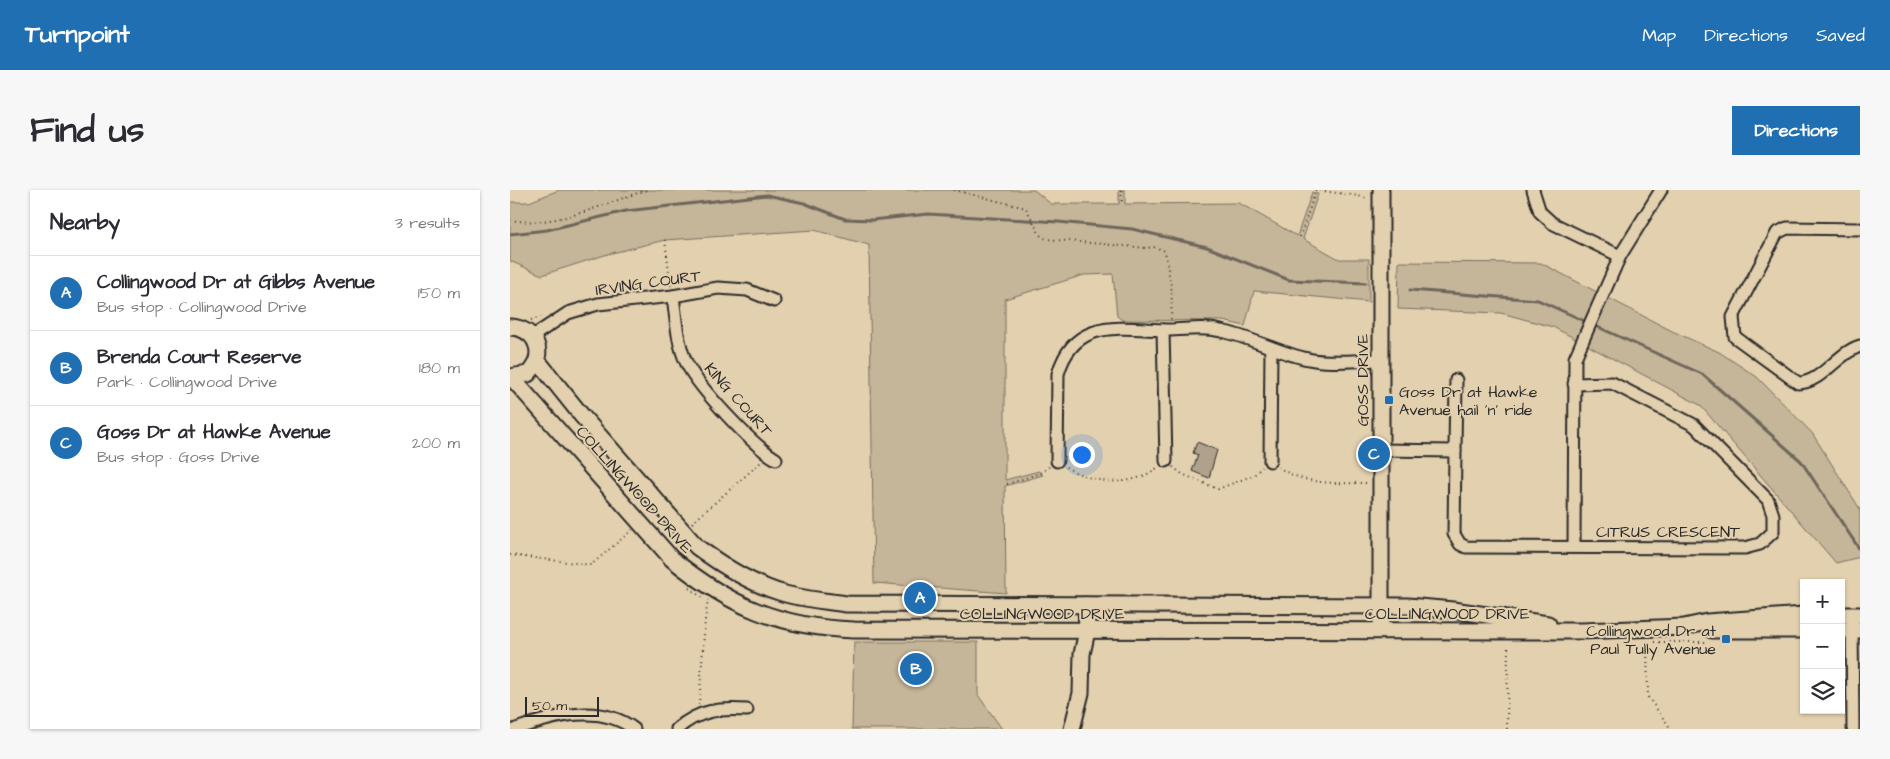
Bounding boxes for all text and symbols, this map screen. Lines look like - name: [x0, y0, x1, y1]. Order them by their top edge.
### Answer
- text: Turnpoint: [25, 18, 130, 52]
- text: Map: [1642, 23, 1676, 48]
- text: Directions: [1704, 23, 1788, 48]
- text: Saved: [1816, 23, 1865, 48]
- text: Find us: [30, 106, 144, 155]
- button: Directions: [1732, 106, 1860, 155]
- text: Nearby: [50, 208, 120, 237]
- text: 3 results: [395, 212, 460, 234]
- street label: IRVING COURT: [594, 265, 702, 301]
- text: Collingwood Dr at Gibbs Avenue: [97, 269, 375, 296]
- text: A: [61, 282, 71, 304]
- text: 150 m: [418, 282, 460, 304]
- text: Bus stop · Collingwood Drive: [97, 296, 307, 318]
- street label: GOSS DRIVE: [1352, 333, 1374, 426]
- text: Brenda Court Reserve: [97, 344, 302, 371]
- text: B: [60, 357, 72, 379]
- text: 180 m: [419, 357, 460, 379]
- street label: KING COURT: [699, 358, 777, 441]
- text: Park · Collingwood Drive: [97, 371, 277, 393]
- place label: Goss Dr at Hawke Avenue hail 'n' ride: [1399, 381, 1538, 421]
- marker: Goss Dr at Hawke Avenue hail 'n' ride: [1383, 394, 1395, 406]
- text: Goss Dr at Hawke Avenue: [97, 419, 331, 446]
- street label: COLLINGWOOD DRIVE: [571, 421, 698, 559]
- text: C: [60, 432, 72, 454]
- text: 200 m: [412, 432, 460, 454]
- pin: C: [1358, 435, 1390, 473]
- your location: [1069, 442, 1095, 468]
- text: Bus stop · Goss Drive: [97, 446, 260, 468]
- street label: CITRUS CRESCENT: [1596, 521, 1740, 543]
- pin: A: [904, 579, 936, 617]
- map controls: [1800, 579, 1845, 714]
- button: +: [1800, 579, 1845, 624]
- street label: COLLINGWOOD DRIVE: [960, 603, 1125, 625]
- street label: COLLINGWOOD DRIVE: [1365, 603, 1530, 625]
- place label: Collingwood Dr at Paul Tully Avenue: [1586, 620, 1717, 661]
- button: −: [1800, 624, 1845, 669]
- marker: Collingwood Dr at Paul Tully Avenue: [1720, 633, 1732, 645]
- pin: B: [900, 650, 932, 688]
- button: layers: [1800, 669, 1845, 714]
- scale bar: [525, 694, 599, 717]
- text: 50 m: [532, 696, 567, 716]

